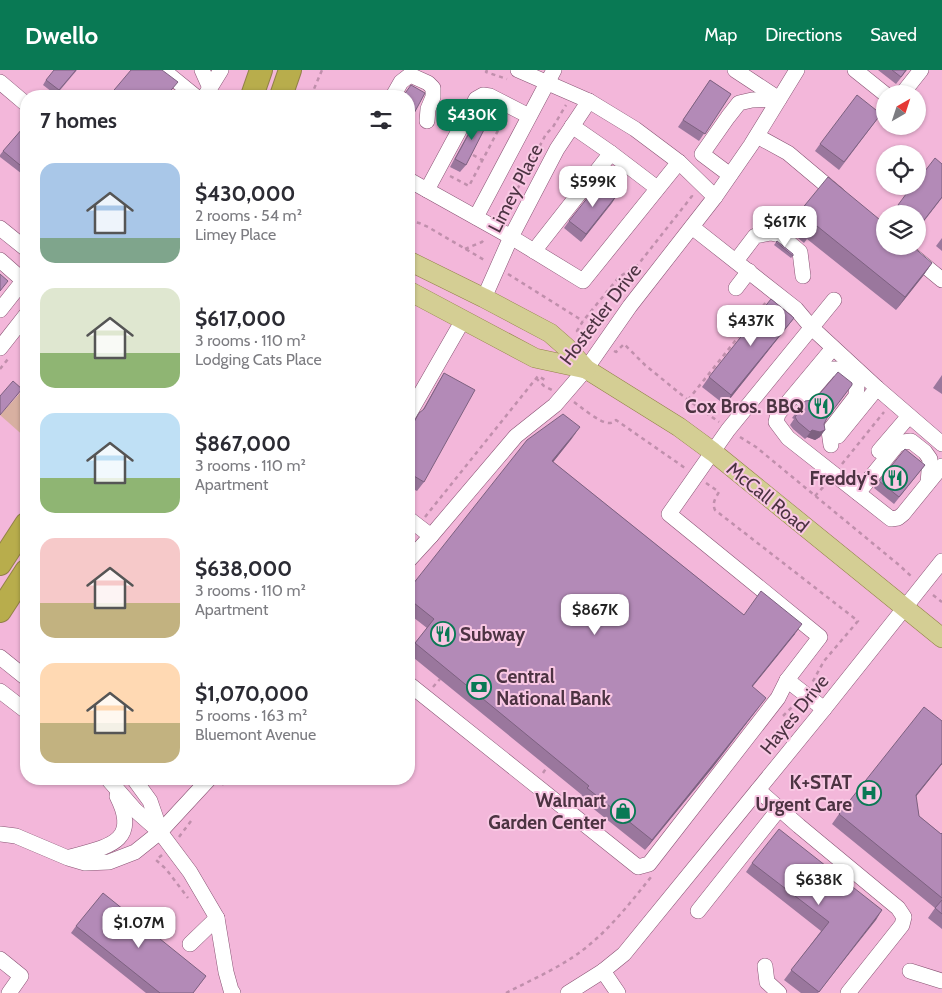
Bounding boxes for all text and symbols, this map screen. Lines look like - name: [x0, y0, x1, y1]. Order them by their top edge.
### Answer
- text: Dwello: [25, 21, 98, 50]
- text: Map: [704, 24, 737, 46]
- text: Directions: [765, 24, 842, 46]
- text: Saved: [870, 24, 917, 46]
- north arrow: [876, 85, 926, 135]
- map controls: [876, 85, 926, 255]
- pin: $430K: [437, 98, 507, 141]
- text: $430K: [447, 105, 497, 124]
- icon: filters: [367, 106, 395, 134]
- text: 7 homes: [40, 108, 117, 133]
- street label: Limey Place: [483, 140, 548, 236]
- button: locate: [876, 145, 926, 195]
- pin: $599K: [558, 166, 628, 208]
- text: $599K: [570, 172, 616, 191]
- text: $430,000: [195, 181, 295, 206]
- icon: home: [80, 183, 140, 243]
- button: layers: [876, 205, 926, 255]
- text: 2 rooms · 54 m²: [195, 206, 302, 225]
- pin: $617K: [750, 206, 820, 248]
- text: $617K: [764, 212, 806, 231]
- text: Limey Place: [195, 225, 276, 244]
- street label: Hostetler Drive: [555, 259, 646, 370]
- pin: $437K: [716, 304, 786, 347]
- text: $617,000: [195, 306, 286, 331]
- icon: home: [80, 308, 140, 368]
- text: $437K: [728, 311, 774, 330]
- text: 3 rooms · 110 m²: [195, 331, 306, 350]
- text: Lodging Cats Place: [195, 350, 322, 369]
- restaurant icon: Cox Bros. BBQ: [808, 393, 834, 419]
- place label: Cox Bros. BBQ: [685, 395, 804, 418]
- text: $867,000: [195, 431, 291, 456]
- icon: home: [80, 433, 140, 493]
- text: 3 rooms · 110 m²: [195, 456, 306, 475]
- street label: McCall Road: [722, 457, 813, 537]
- restaurant icon: Freddy's: [882, 465, 908, 491]
- place label: Freddy's: [810, 467, 878, 490]
- text: Apartment: [195, 475, 268, 494]
- text: $638,000: [195, 556, 292, 581]
- icon: home: [80, 558, 140, 618]
- text: 3 rooms · 110 m²: [195, 581, 306, 600]
- pin: $867K: [560, 594, 630, 636]
- text: Apartment: [195, 600, 268, 619]
- text: $867K: [572, 600, 618, 619]
- restaurant icon: Subway: [430, 621, 456, 647]
- place label: Subway: [460, 623, 526, 646]
- place label: Central National Bank: [496, 665, 612, 710]
- street label: Hayes Drive: [755, 670, 834, 759]
- bank icon: Central National Bank: [466, 674, 492, 700]
- text: $1,070,000: [195, 681, 309, 706]
- icon: home: [80, 683, 140, 743]
- text: 5 rooms · 163 m²: [195, 706, 307, 725]
- text: Bluemont Avenue: [195, 725, 316, 744]
- place label: K+STAT Urgent Care: [755, 771, 852, 816]
- hospital icon: K+STAT Urgent Care: [856, 780, 882, 806]
- place label: Walmart Garden Center: [488, 789, 607, 834]
- shop icon: Walmart Garden Center: [610, 798, 636, 824]
- pin: $638K: [784, 864, 854, 906]
- text: $638K: [796, 870, 842, 889]
- pin: $1.07M: [98, 906, 180, 949]
- text: $1.07M: [113, 913, 165, 932]

